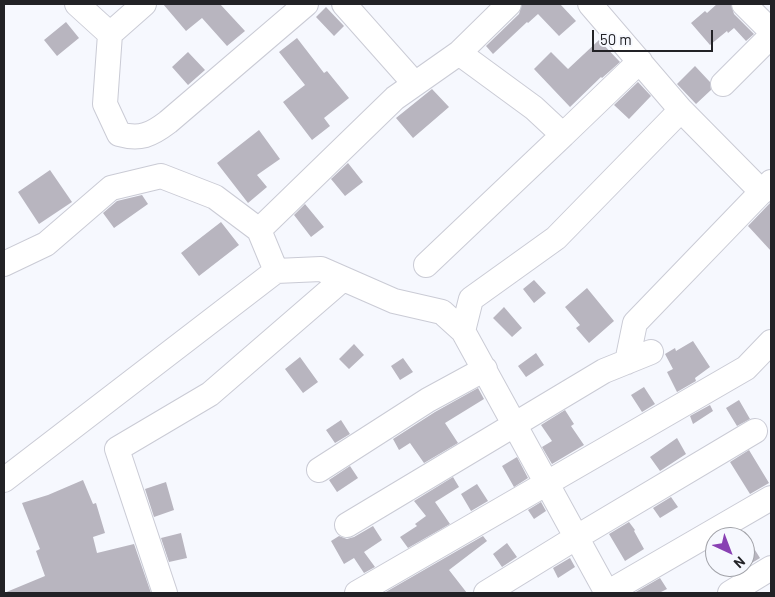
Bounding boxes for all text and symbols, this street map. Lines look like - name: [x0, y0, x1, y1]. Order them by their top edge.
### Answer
- scale bar: [595, 20, 716, 52]
- text: 50 m: [600, 30, 632, 48]
- north arrow: [705, 527, 755, 577]
- text: N: [731, 553, 749, 572]

